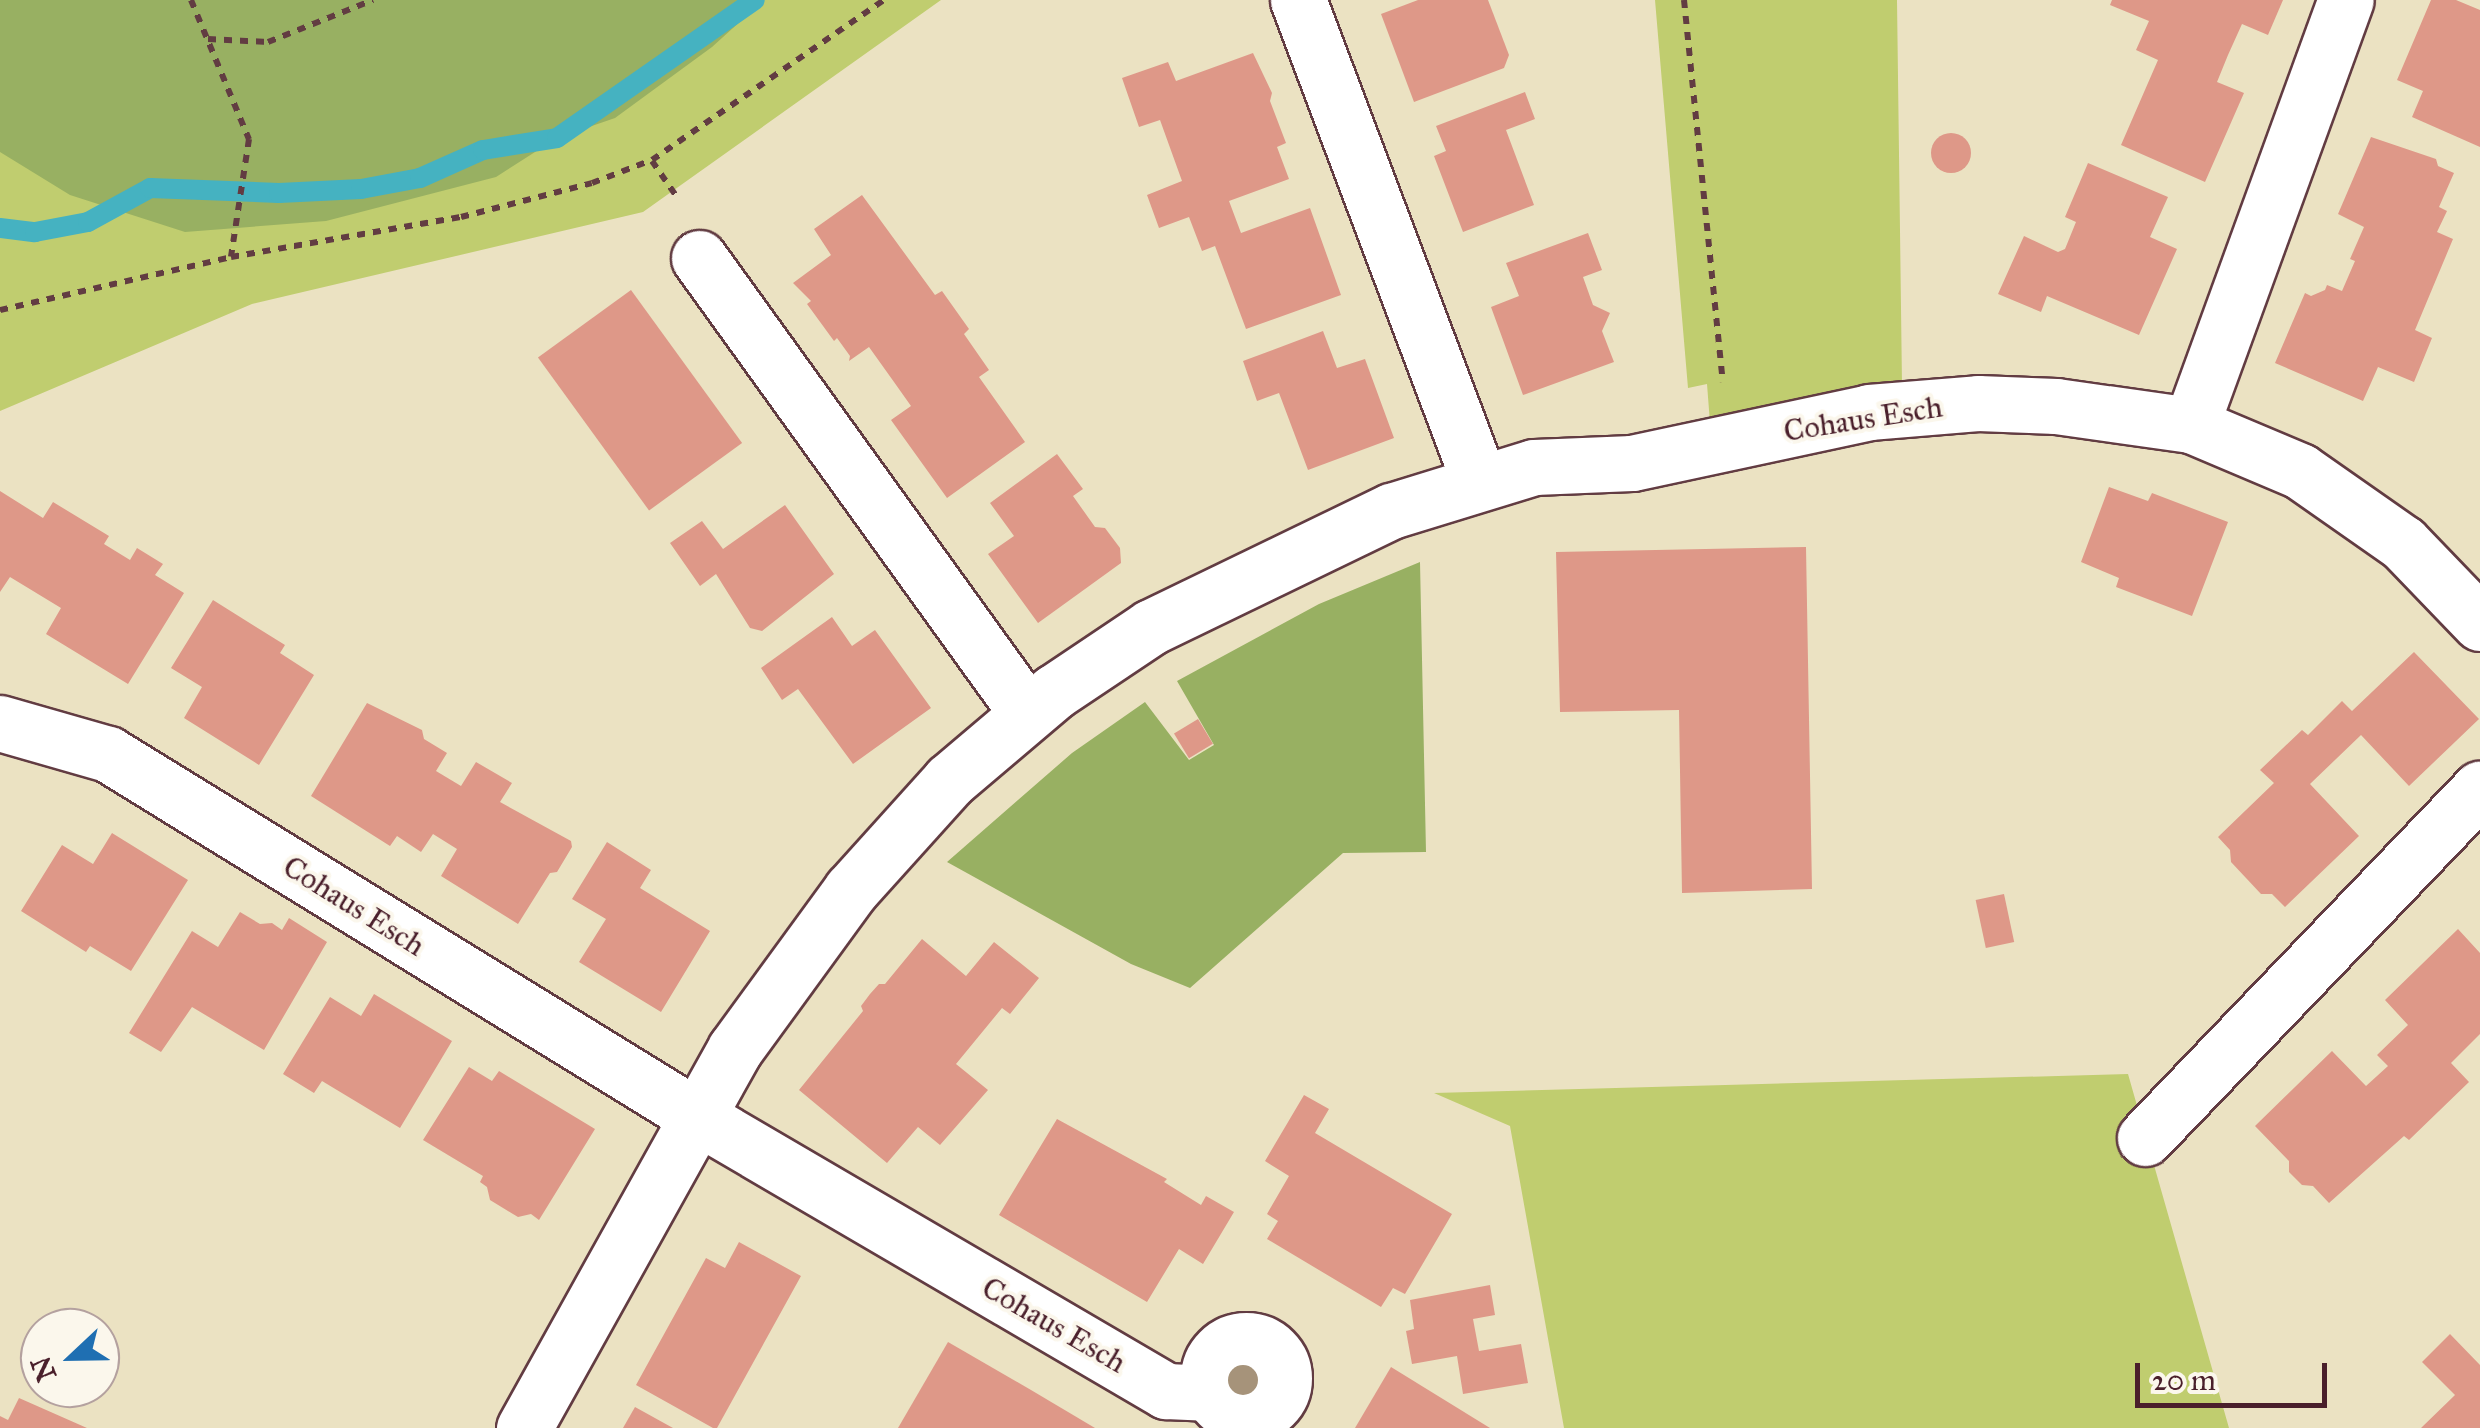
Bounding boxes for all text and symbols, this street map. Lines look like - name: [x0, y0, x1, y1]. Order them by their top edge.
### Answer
- street label: Cohaus Esch: [1781, 389, 1945, 449]
- street label: Cohaus Esch: [277, 848, 431, 964]
- street label: Cohaus Esch: [976, 1269, 1132, 1381]
- north arrow: [20, 1308, 120, 1408]
- scale bar: [2140, 1343, 2332, 1405]
- text: N: [23, 1351, 64, 1386]
- text: 20 m: [2152, 1362, 2216, 1398]

